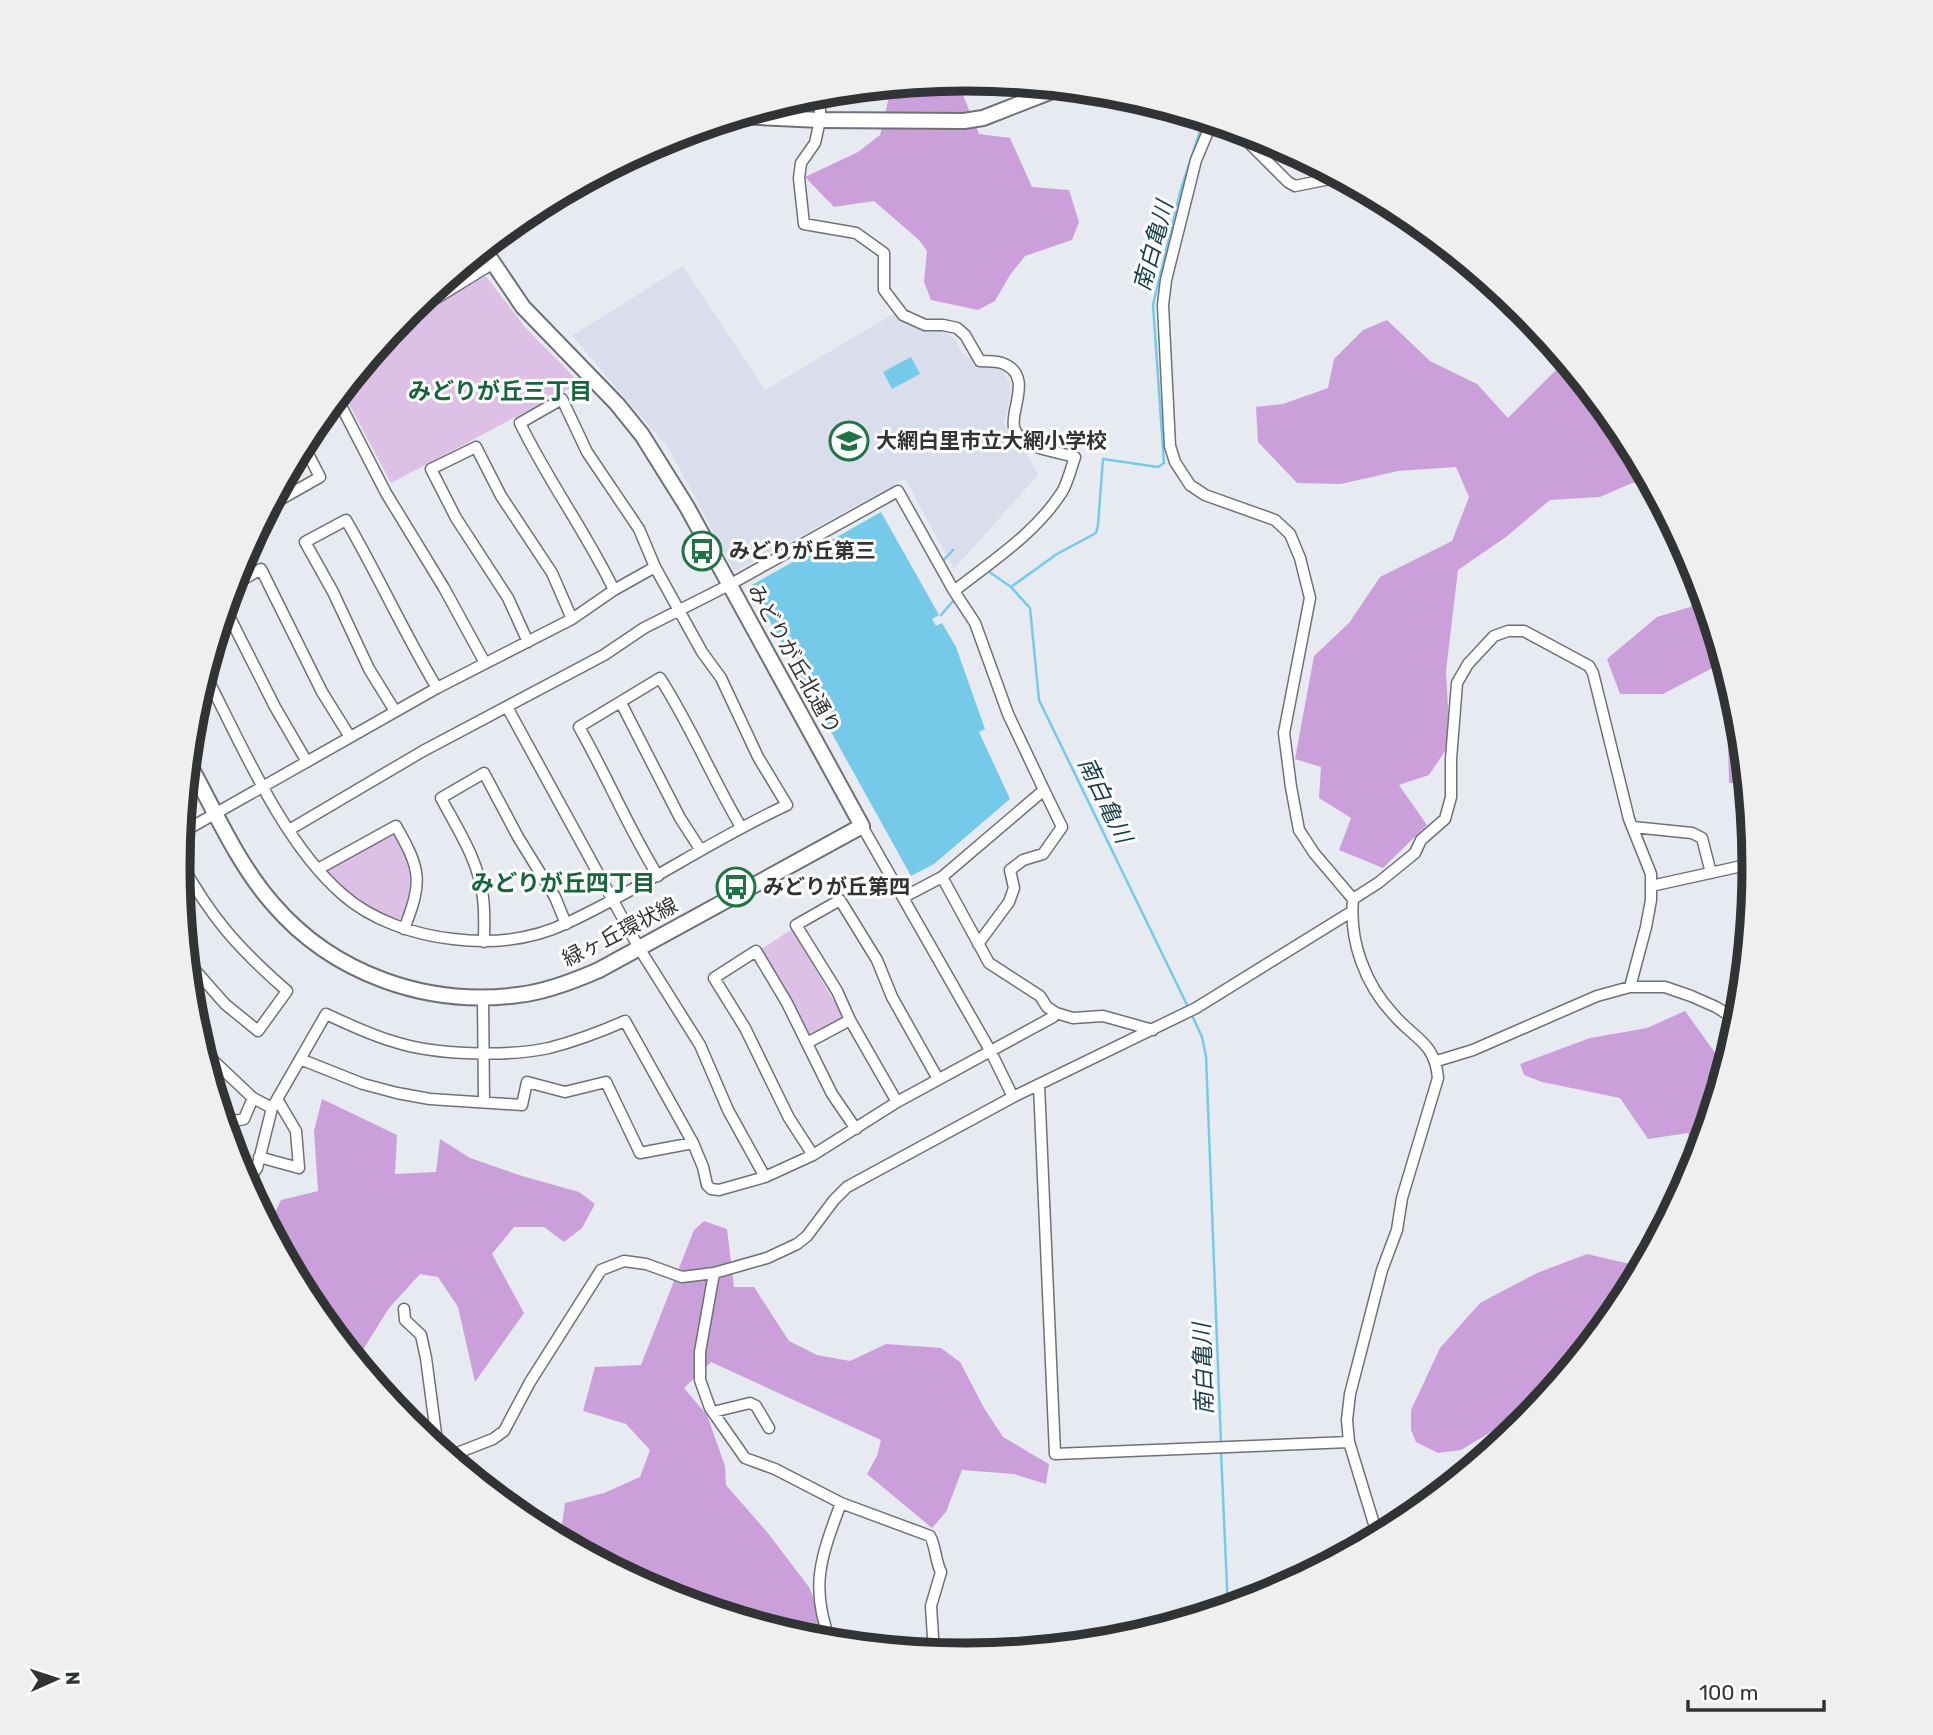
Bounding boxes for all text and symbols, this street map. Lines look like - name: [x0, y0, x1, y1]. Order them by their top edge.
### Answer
- water label: 南白亀川: [1128, 195, 1179, 294]
- district label: みどりが丘三丁目: [408, 377, 592, 405]
- school or university icon: 大網白里市立大網小学校: [828, 420, 870, 462]
- place label: 大網白里市立大網小学校: [876, 428, 1107, 453]
- bus stop icon: みどりが丘第三: [681, 530, 723, 572]
- place label: みどりが丘第三: [729, 538, 876, 563]
- street label: みどりが丘北通り: [743, 579, 846, 738]
- water label: 南白亀川: [1072, 753, 1139, 850]
- bus stop icon: みどりが丘第四: [715, 866, 757, 908]
- district label: みどりが丘四丁目: [471, 869, 655, 897]
- place label: みどりが丘第四: [763, 874, 910, 899]
- street label: 緑ヶ丘環状線: [558, 892, 682, 971]
- water label: 南白亀川: [1187, 1320, 1219, 1415]
- north arrow: [21, 1644, 91, 1714]
- scale bar: [1688, 1668, 1825, 1712]
- text: N: [61, 1671, 84, 1686]
- text: 100 m: [1699, 1680, 1758, 1705]

